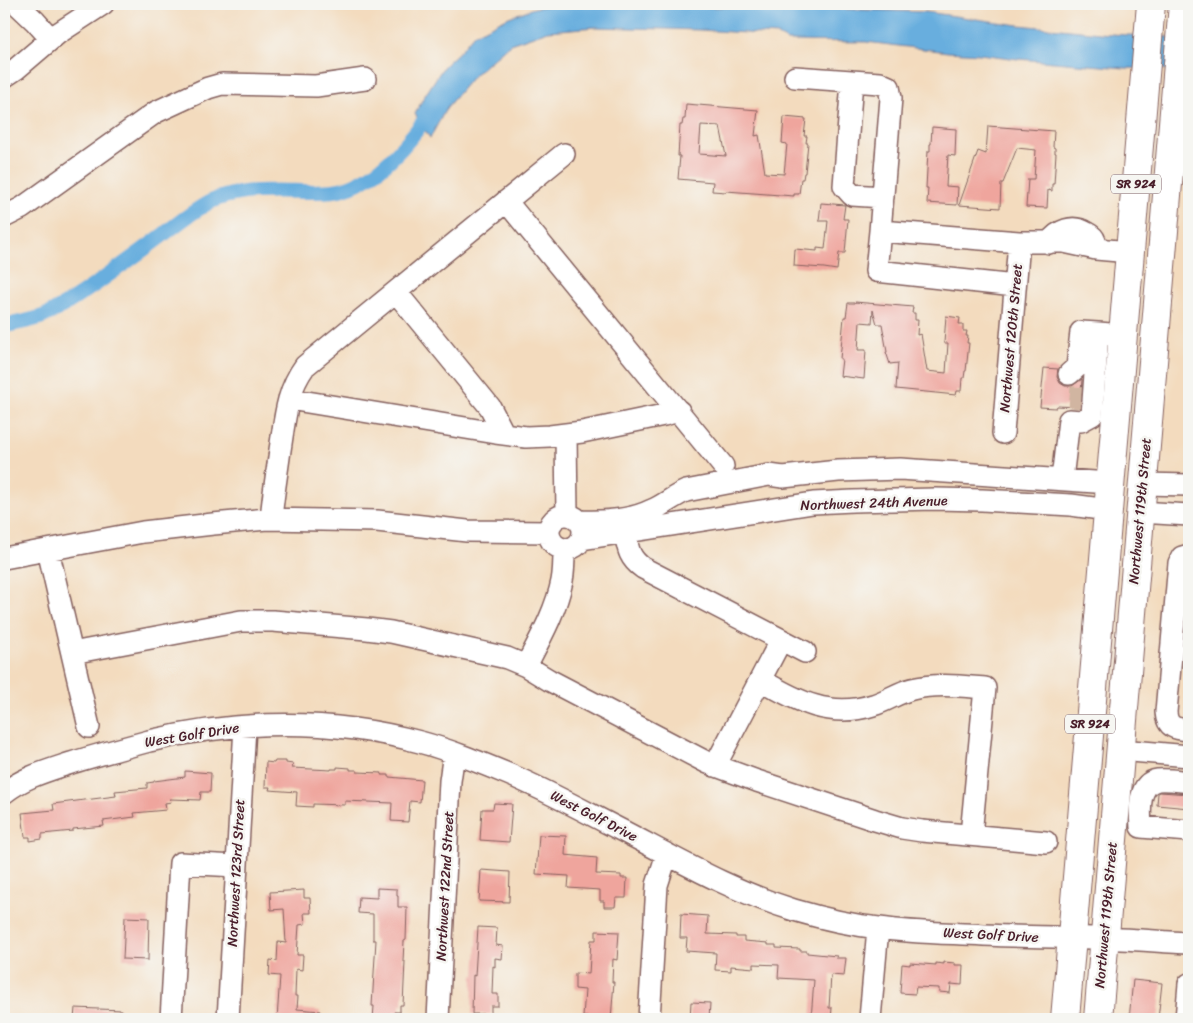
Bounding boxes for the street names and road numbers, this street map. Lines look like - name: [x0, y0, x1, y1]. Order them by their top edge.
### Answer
- road number: SR 924: [1111, 174, 1161, 193]
- street label: Northwest 120th Street: [992, 263, 1030, 413]
- street label: Northwest 119th Street: [1121, 437, 1159, 585]
- street label: Northwest 24th Avenue: [800, 488, 948, 518]
- road number: SR 924: [1065, 714, 1115, 734]
- street label: West Golf Drive: [143, 715, 241, 755]
- street label: West Golf Drive: [546, 783, 642, 849]
- street label: Northwest 123rd Street: [220, 799, 252, 947]
- street label: Northwest 122nd Street: [429, 810, 461, 962]
- street label: Northwest 119th Street: [1087, 841, 1125, 989]
- street label: West Golf Drive: [943, 920, 1039, 950]

